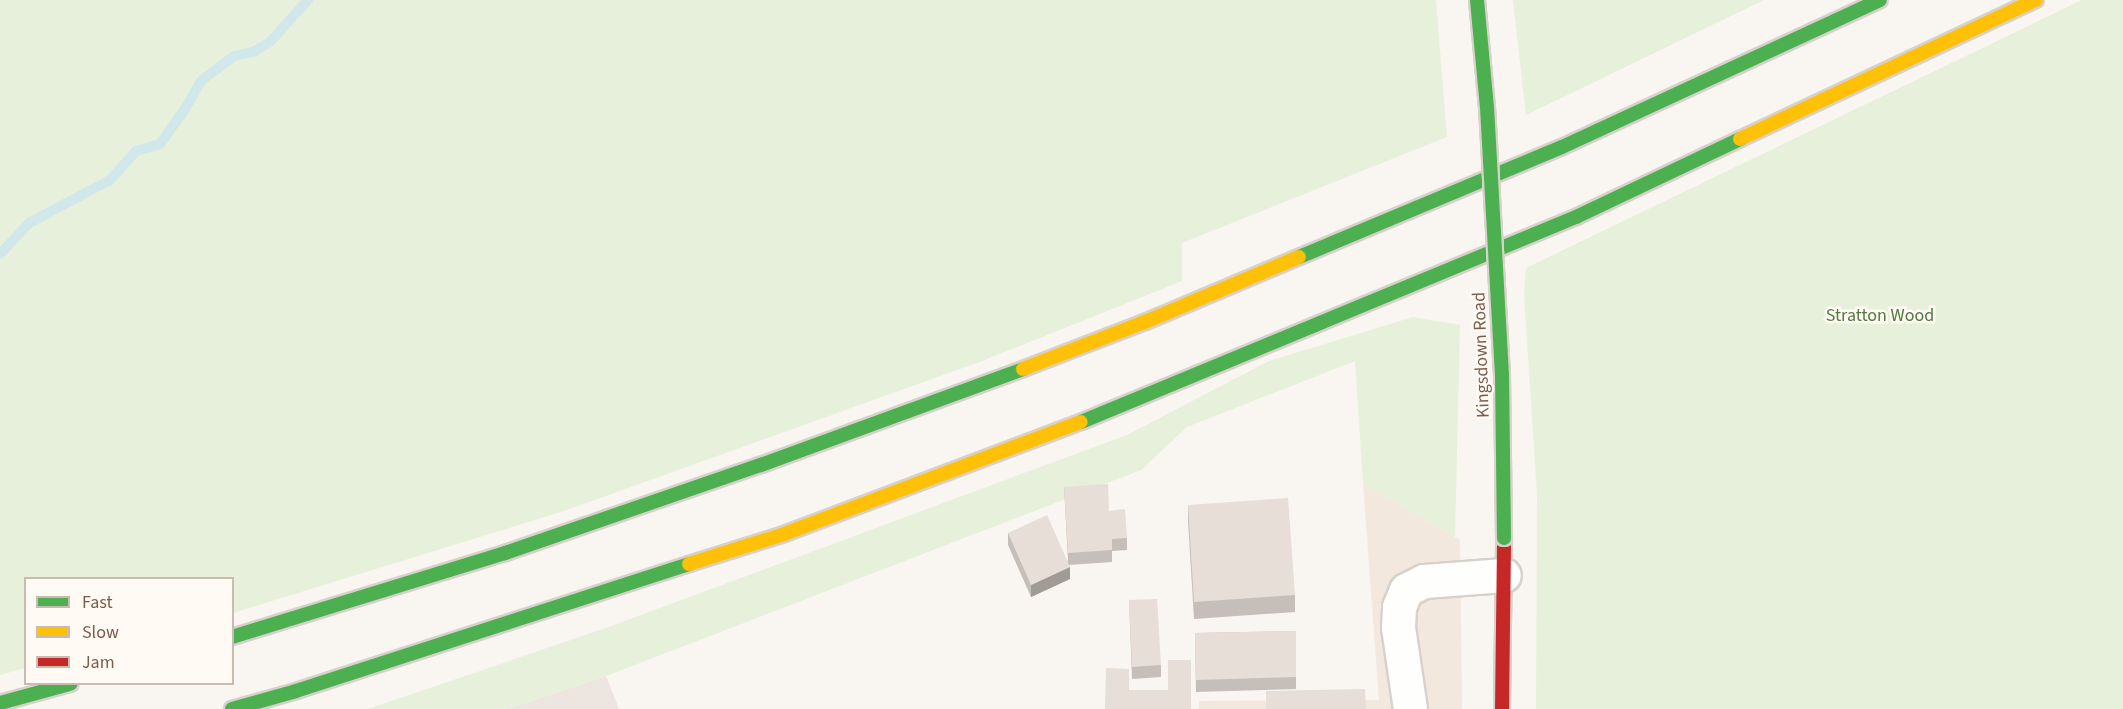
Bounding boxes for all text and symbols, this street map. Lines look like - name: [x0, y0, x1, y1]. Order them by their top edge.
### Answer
- street label: Kingsdown Road: [1469, 292, 1495, 418]
- park label: Stratton Wood: [1826, 305, 1934, 327]
- legend: [24, 577, 234, 685]
- text: Fast: [82, 590, 113, 615]
- text: Slow: [82, 620, 119, 645]
- text: Jam: [82, 650, 115, 675]

